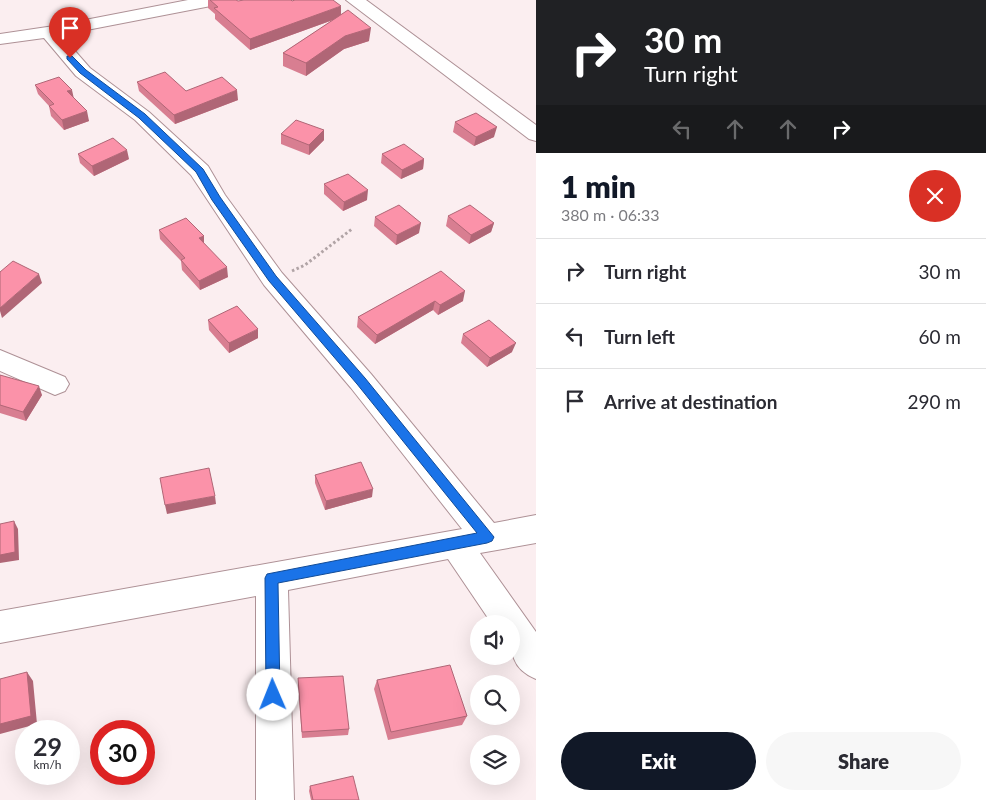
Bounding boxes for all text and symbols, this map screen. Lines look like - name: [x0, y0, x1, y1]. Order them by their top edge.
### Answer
- pin: [49, 7, 91, 58]
- icon: arrive: [56, 14, 84, 42]
- text: 30 m: [644, 18, 722, 60]
- icon: right: [561, 20, 626, 85]
- text: Turn right: [644, 60, 738, 87]
- icon: left: [668, 115, 696, 143]
- icon: ahead: [721, 115, 749, 143]
- icon: ahead: [774, 115, 802, 143]
- icon: right: [827, 115, 855, 143]
- text: 1 min: [561, 168, 636, 204]
- button: close: [909, 170, 961, 222]
- text: 380 m · 06:33: [561, 205, 660, 224]
- icon: right: [561, 257, 589, 285]
- text: Turn right: [604, 260, 686, 283]
- text: 30 m: [918, 260, 961, 283]
- icon: left: [561, 322, 589, 350]
- text: Turn left: [604, 325, 675, 348]
- text: 60 m: [918, 325, 961, 348]
- icon: arrive: [561, 387, 589, 415]
- text: Arrive at destination: [604, 390, 777, 413]
- text: 290 m: [907, 390, 961, 413]
- map controls: [470, 615, 520, 785]
- button: sound: [470, 615, 520, 665]
- position arrow: [246, 668, 298, 720]
- button: search: [470, 675, 520, 725]
- speed limit sign: 30: [90, 720, 155, 785]
- text: 29: [33, 731, 62, 761]
- button: Exit: [561, 732, 756, 790]
- button: Share: [766, 732, 961, 790]
- button: layers: [470, 735, 520, 785]
- text: km/h: [33, 757, 62, 772]

